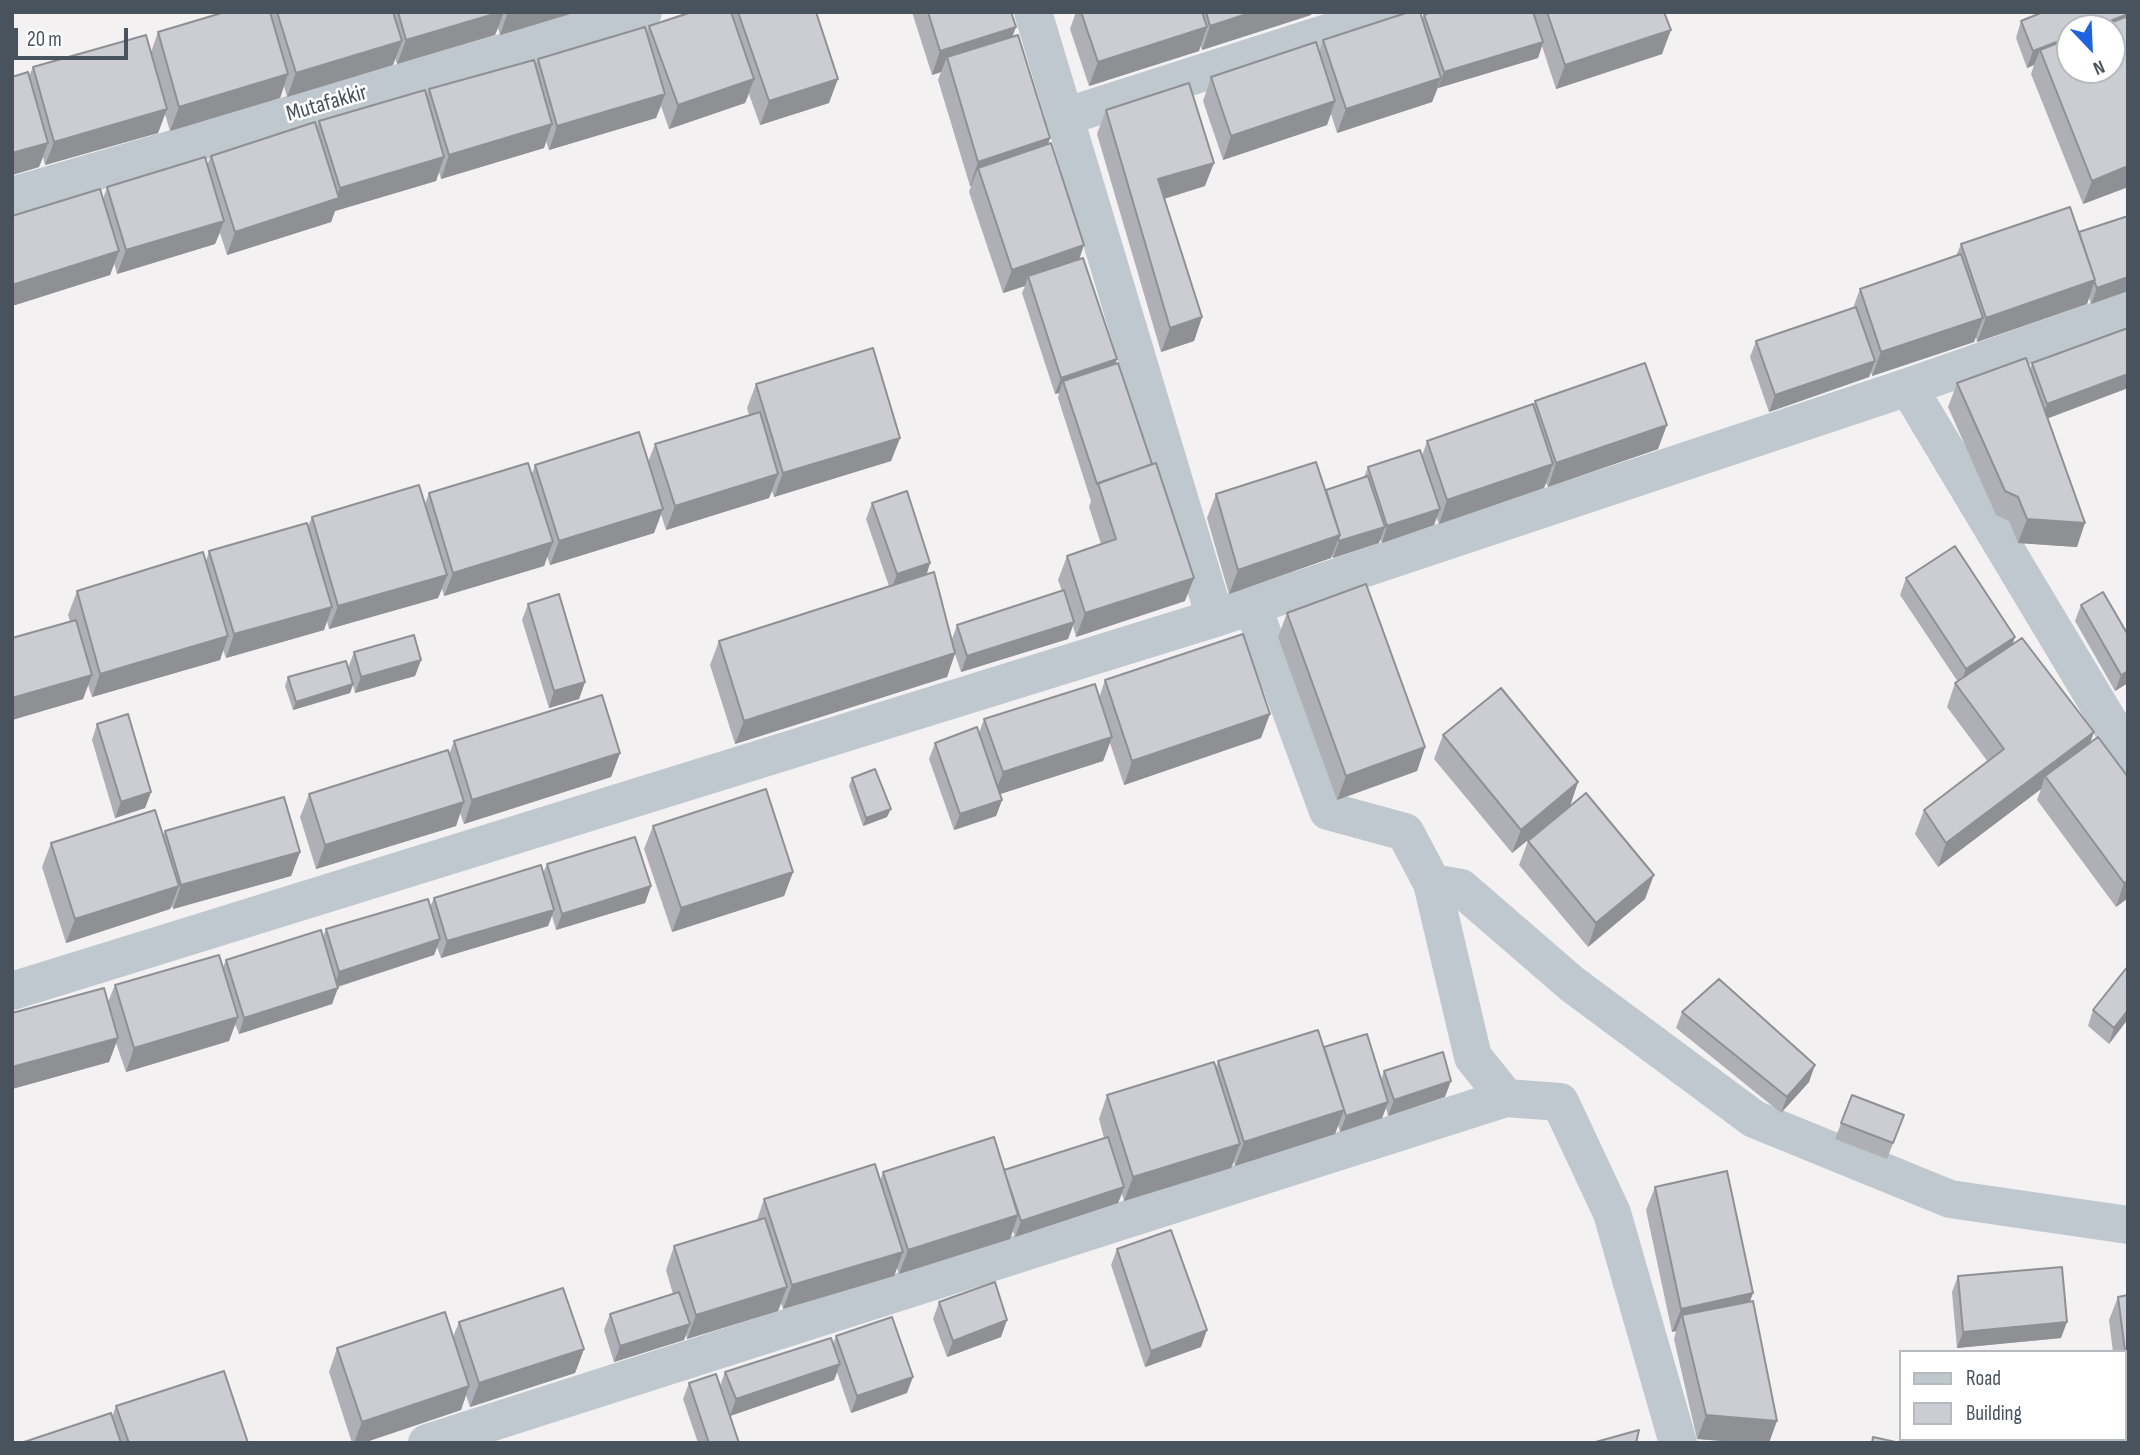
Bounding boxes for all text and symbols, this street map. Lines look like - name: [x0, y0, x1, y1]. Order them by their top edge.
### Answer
- scale bar: [18, 14, 131, 58]
- north arrow: [2056, 14, 2126, 84]
- text: 20 m: [27, 27, 62, 52]
- text: N: [2089, 54, 2108, 80]
- street label: Mutafakkir: [283, 79, 371, 129]
- legend: [1898, 1350, 2126, 1441]
- text: Road: [1966, 1366, 2001, 1391]
- text: Building: [1966, 1401, 2022, 1426]

